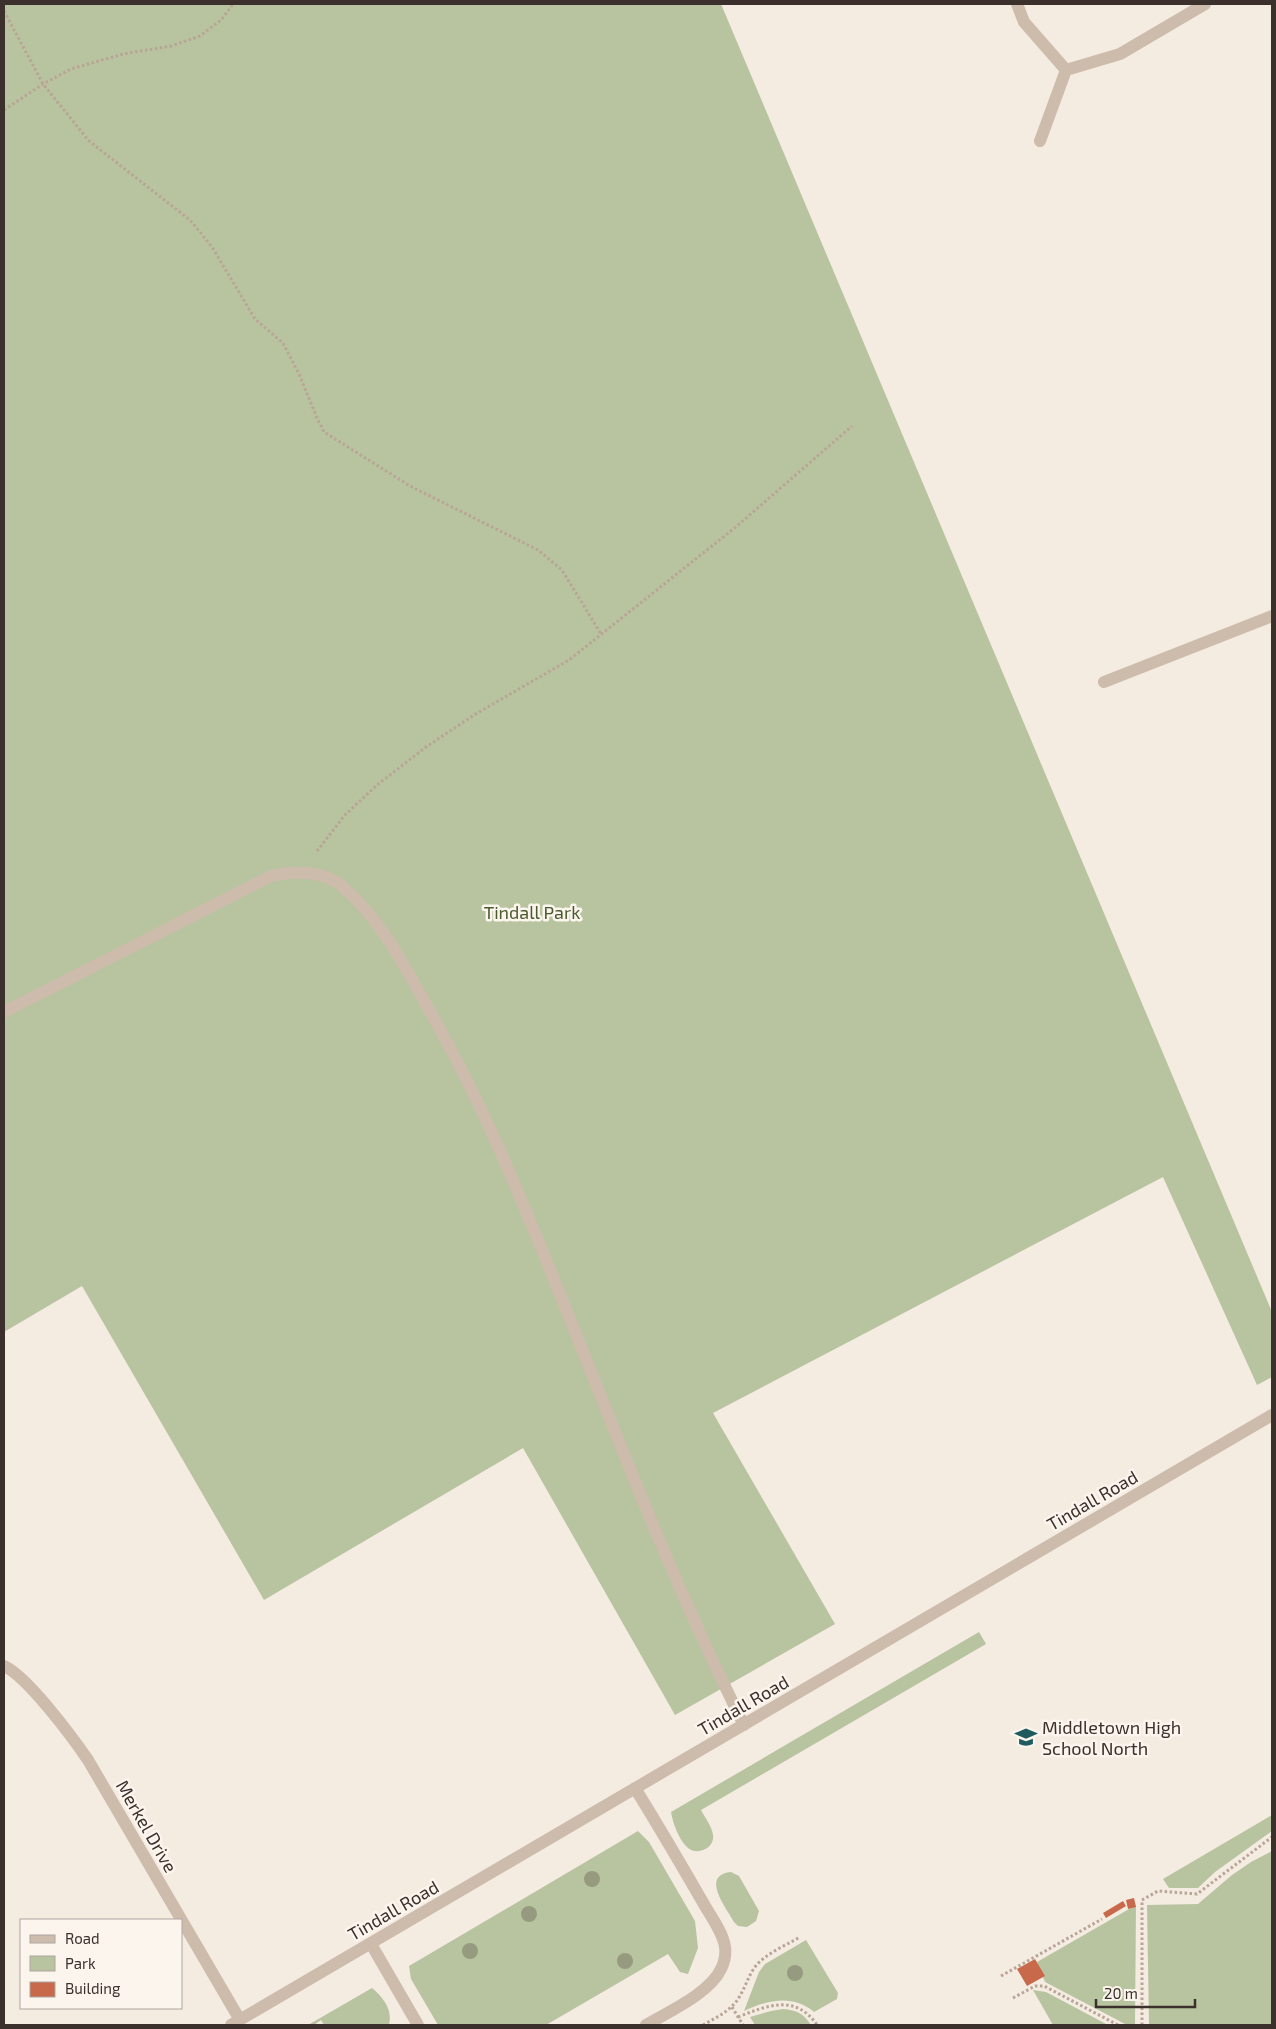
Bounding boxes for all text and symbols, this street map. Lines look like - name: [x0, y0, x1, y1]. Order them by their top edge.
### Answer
- park label: Tindall Park: [484, 901, 580, 923]
- street label: Tindall Road: [1043, 1465, 1141, 1535]
- street label: Tindall Road: [694, 1670, 792, 1740]
- place label: Middletown High School North: [1042, 1716, 1181, 1759]
- school or university icon: Middletown High School North: [1013, 1724, 1039, 1750]
- street label: Merkel Drive: [112, 1776, 182, 1876]
- street label: Tindall Road: [344, 1875, 442, 1945]
- legend: [20, 1919, 182, 2009]
- text: Road: [65, 1929, 100, 1947]
- text: Park: [65, 1954, 96, 1972]
- scale bar: [1096, 1976, 1195, 2008]
- text: Building: [65, 1979, 121, 1997]
- text: 20 m: [1104, 1984, 1138, 2002]

